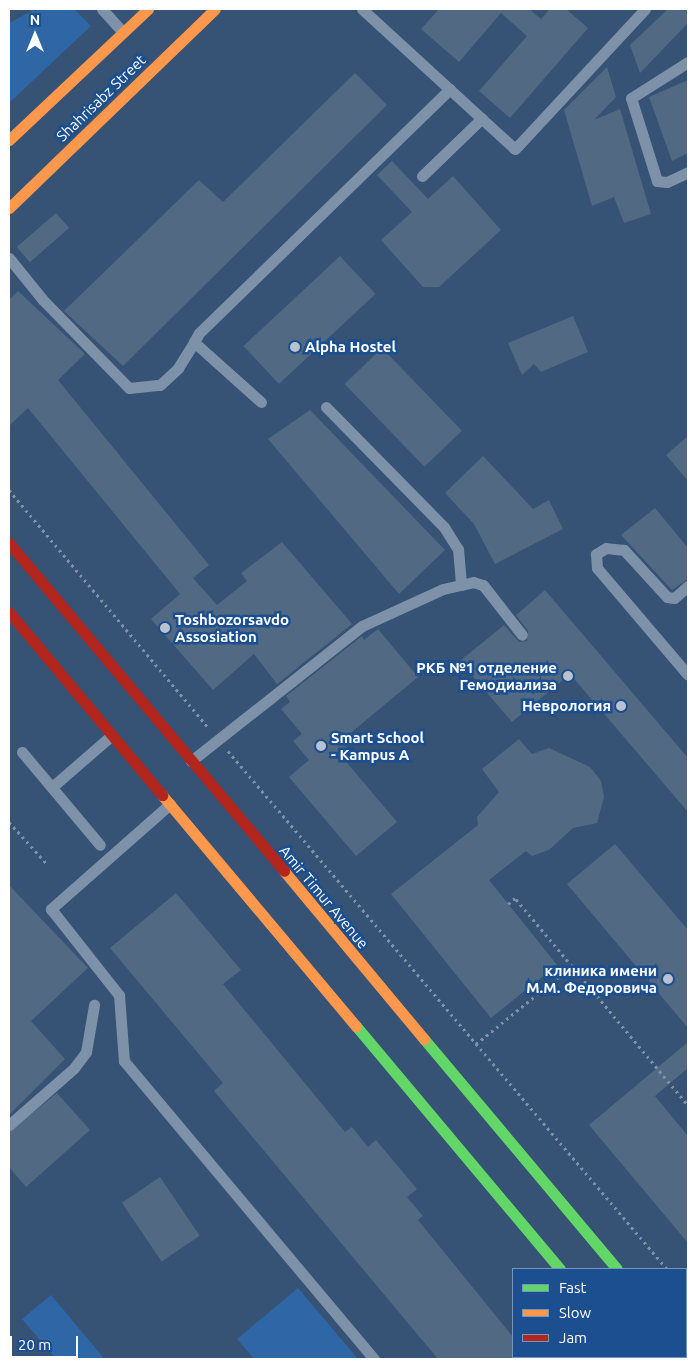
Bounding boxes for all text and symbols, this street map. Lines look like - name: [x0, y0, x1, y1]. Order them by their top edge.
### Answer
- north arrow: [10, 10, 60, 60]
- text: N: [30, 12, 40, 28]
- street label: Shahrisabz Street: [53, 51, 149, 145]
- place label: Alpha Hostel: [305, 338, 396, 356]
- marker: Alpha Hostel: [289, 341, 301, 353]
- place label: Toshbozorsavdo Assosiation: [175, 610, 289, 645]
- marker: Toshbozorsavdo Assosiation: [159, 622, 171, 634]
- place label: РКБ №1 отделение Гемодиализа: [416, 658, 557, 693]
- marker: РКБ №1 отделение Гемодиализа: [561, 669, 575, 683]
- place label: Неврология: [522, 697, 611, 715]
- marker: Неврология: [615, 700, 627, 712]
- place label: Smart School - Kampus A: [331, 728, 424, 763]
- marker: Smart School - Kampus A: [315, 740, 327, 752]
- street label: Amir Timur Avenue: [276, 842, 372, 952]
- place label: клиника имени М.М. Федоровича: [526, 961, 657, 996]
- marker: клиника имени М.М. Федоровича: [661, 972, 675, 986]
- legend: [512, 1268, 687, 1358]
- text: Fast: [559, 1279, 586, 1296]
- text: Slow: [559, 1304, 591, 1321]
- scale bar: [12, 1326, 80, 1358]
- text: Jam: [559, 1329, 587, 1346]
- text: 20 m: [18, 1336, 51, 1353]

